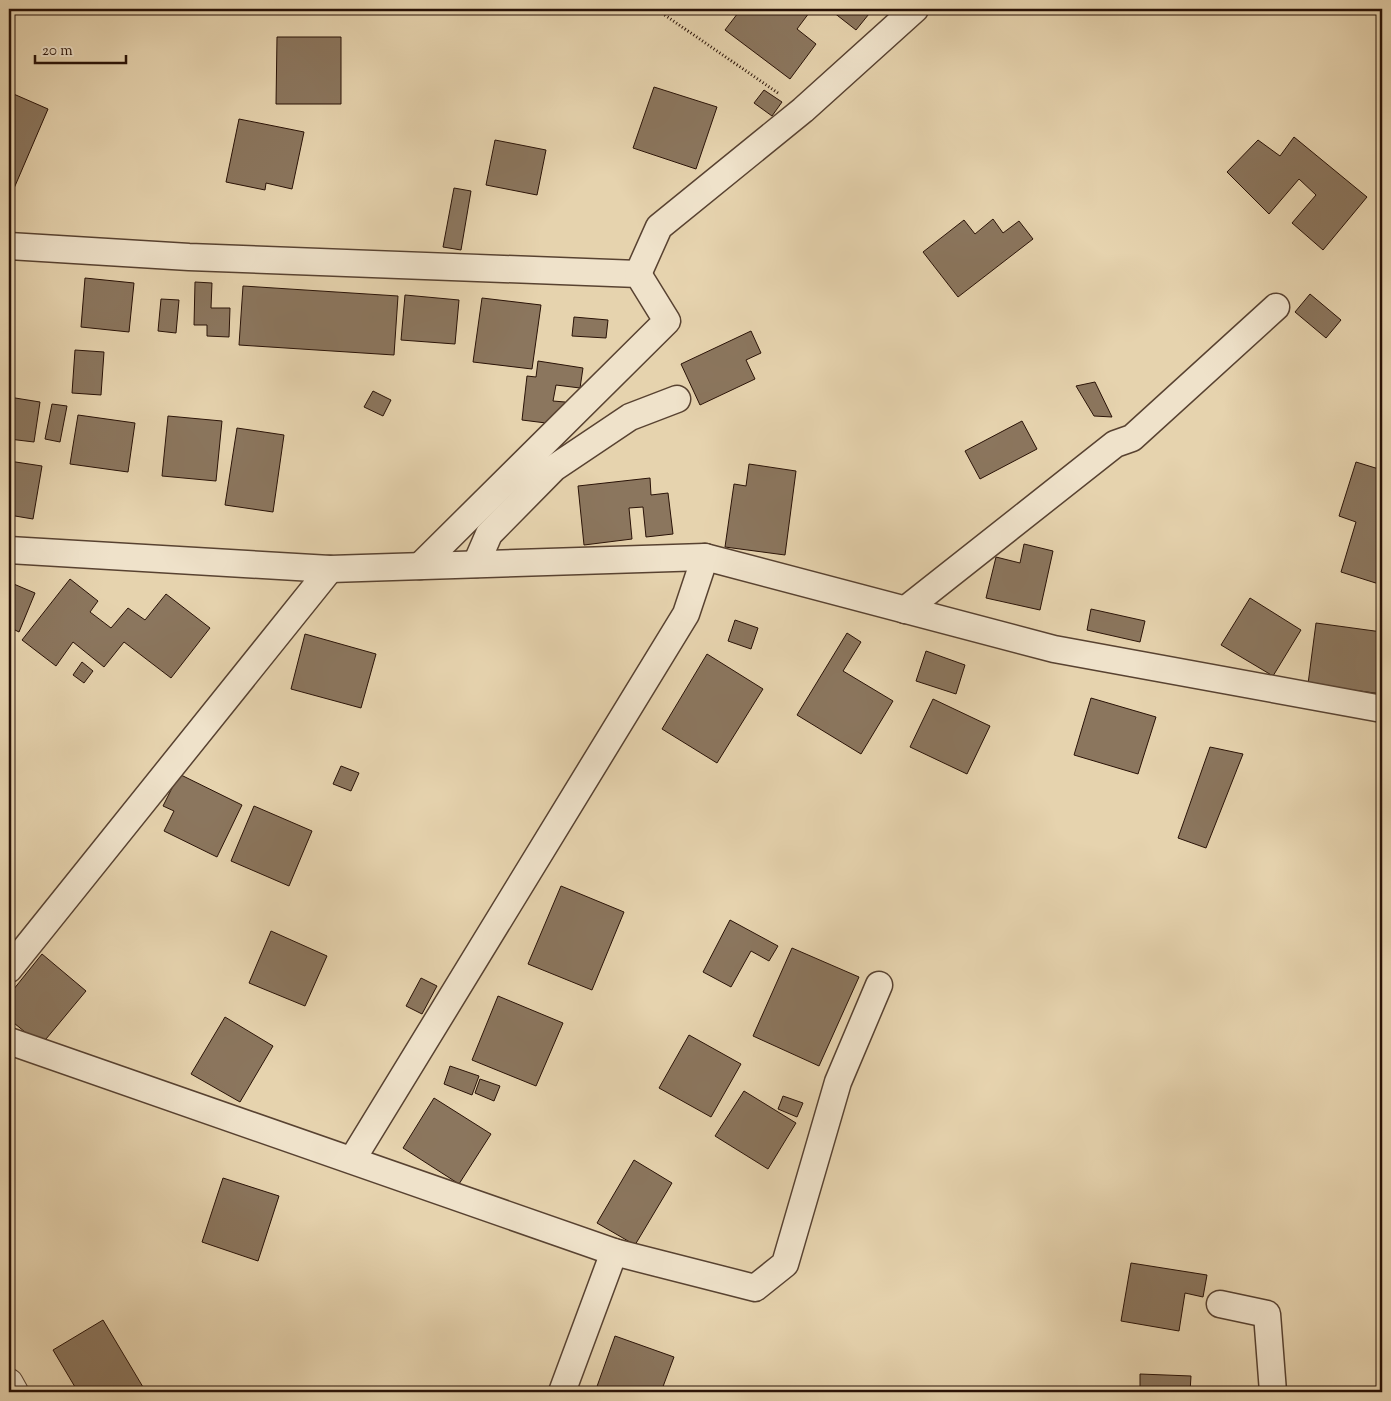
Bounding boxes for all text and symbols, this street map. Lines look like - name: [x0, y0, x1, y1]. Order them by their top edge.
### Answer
- scale bar: [35, 32, 126, 64]
- text: 20 m: [42, 41, 73, 62]

